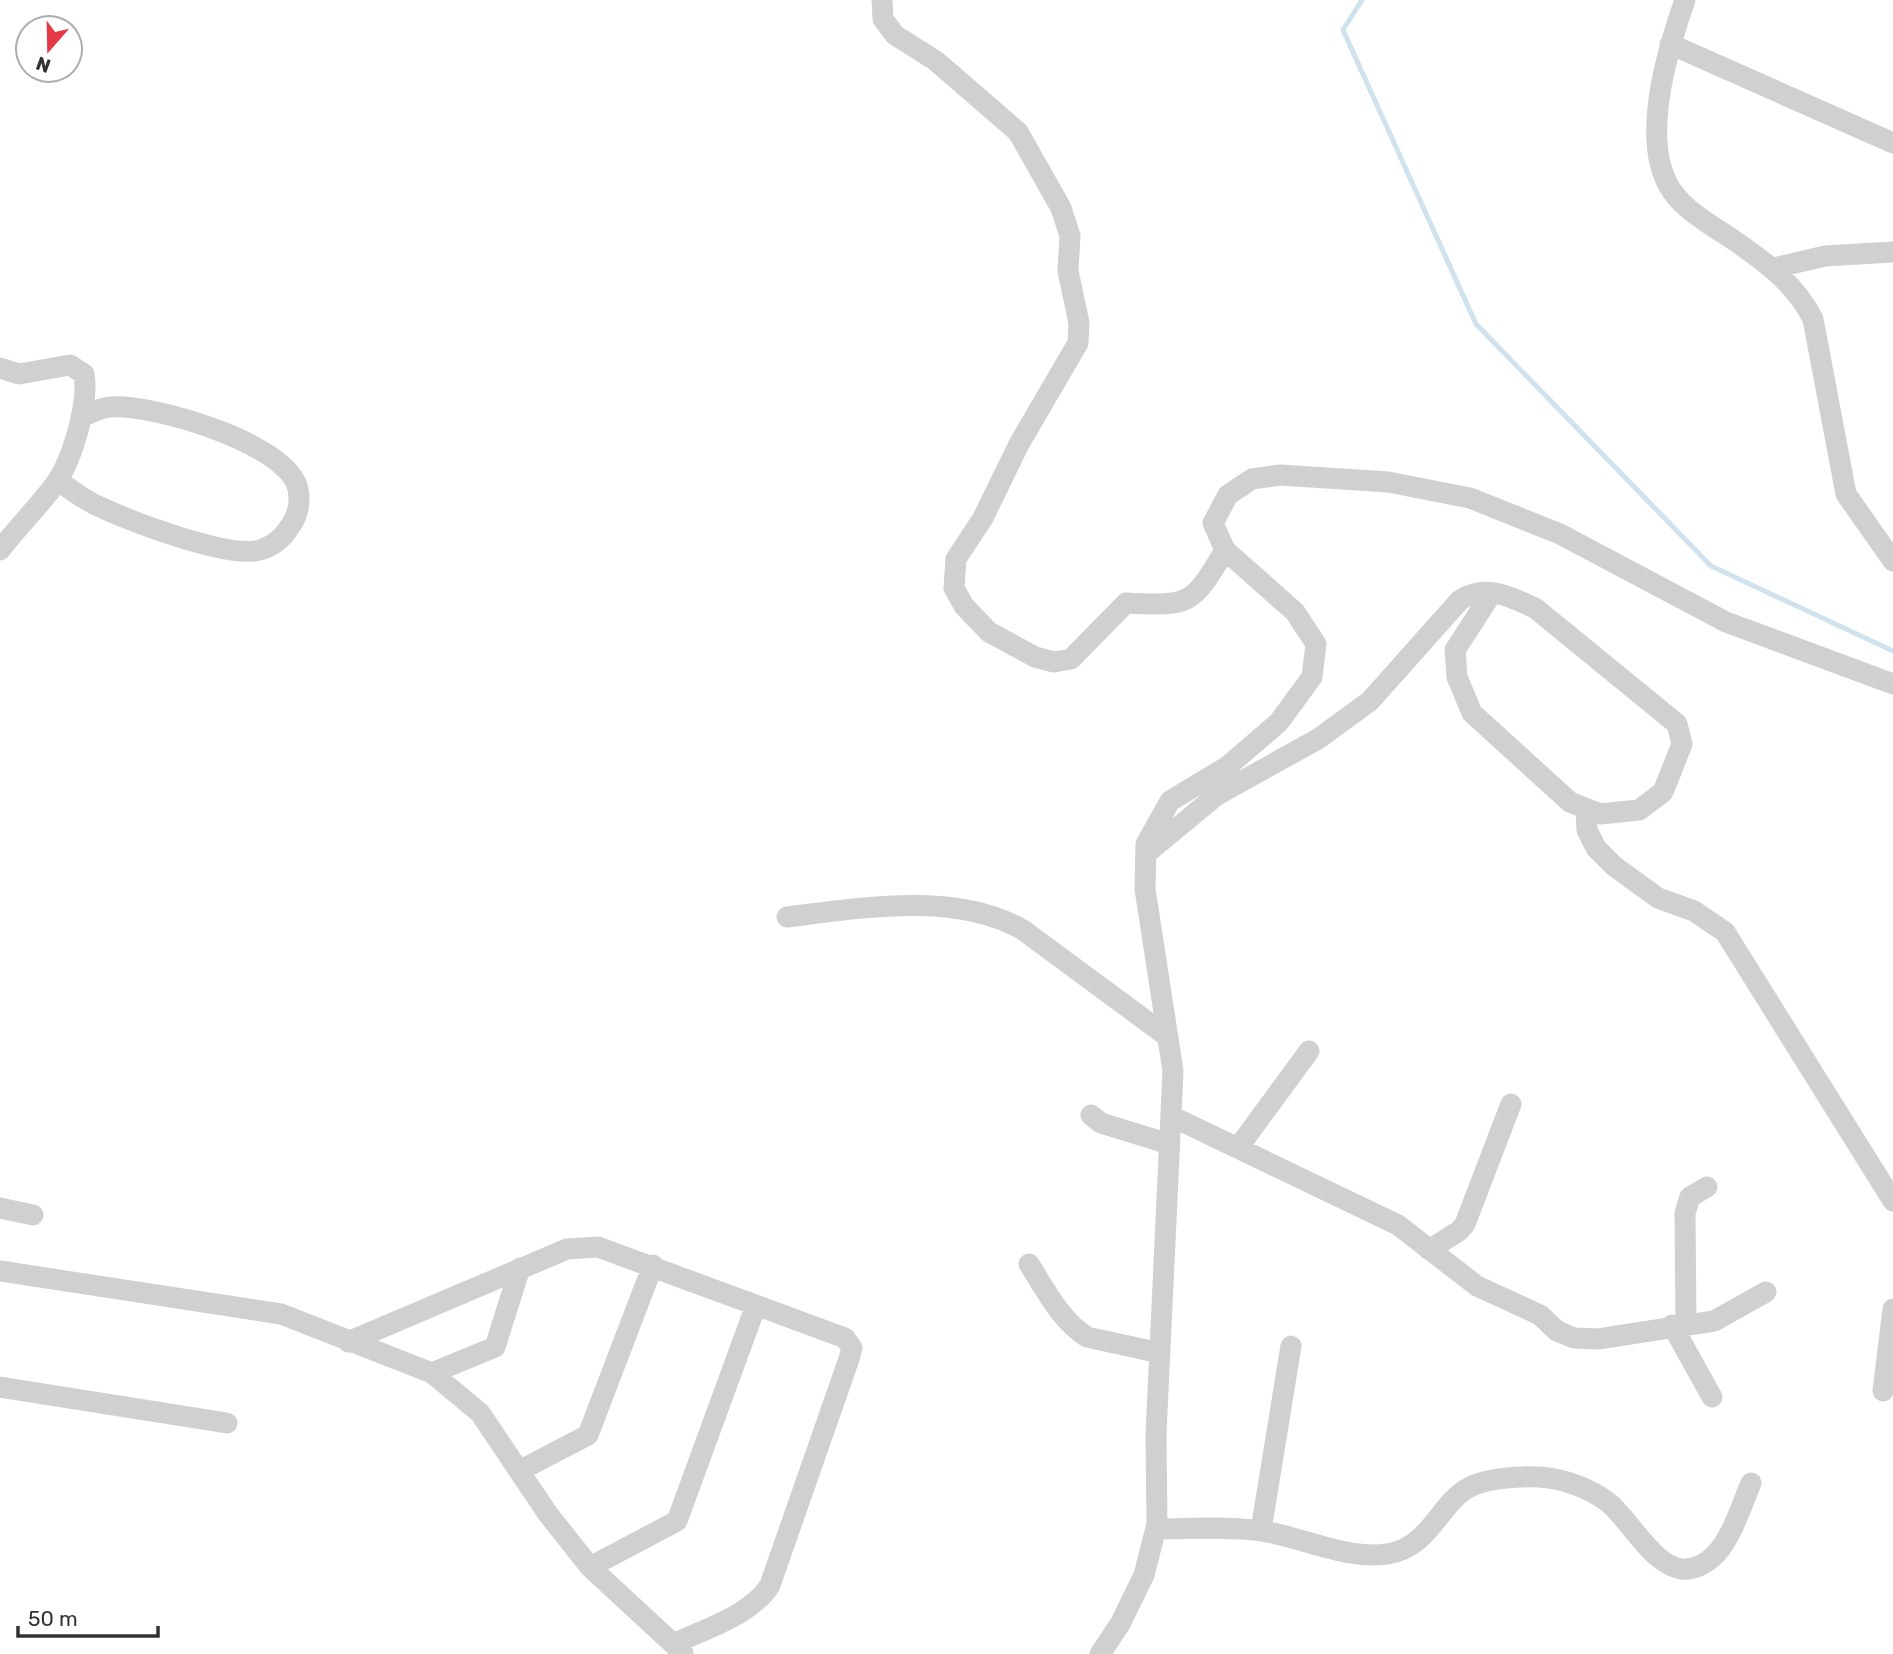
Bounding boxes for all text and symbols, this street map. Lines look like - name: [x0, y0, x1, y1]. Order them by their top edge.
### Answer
- north arrow: [14, 14, 84, 84]
- text: N: [33, 51, 54, 78]
- scale bar: [18, 1594, 158, 1638]
- text: 50 m: [28, 1606, 78, 1631]

